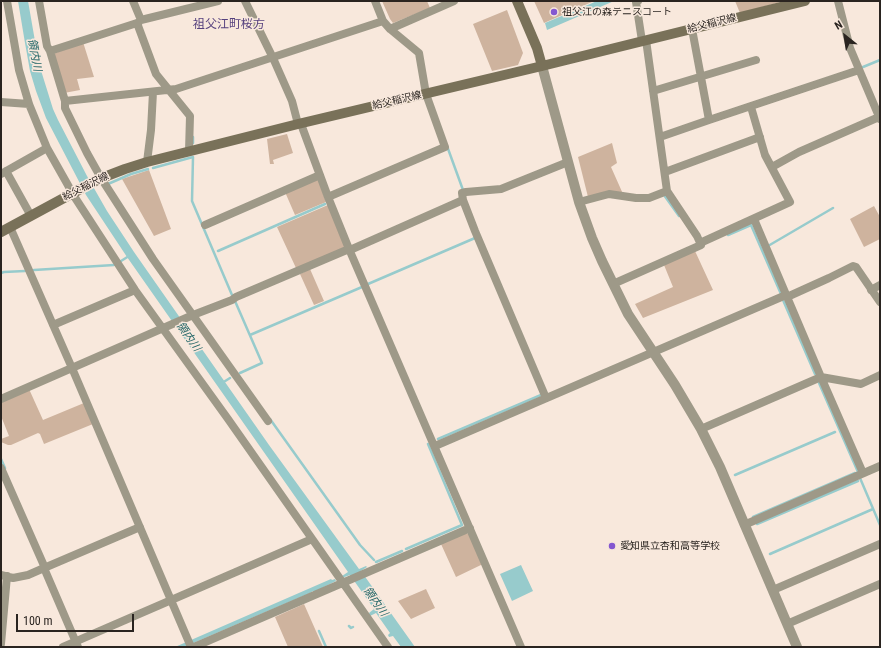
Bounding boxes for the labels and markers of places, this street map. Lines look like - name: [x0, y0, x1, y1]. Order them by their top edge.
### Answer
- place label: 祖父江の森テニスコート: [562, 6, 672, 18]
- marker: 祖父江の森テニスコート: [549, 7, 559, 17]
- place label: 愛知県立杏和高等学校: [620, 540, 720, 552]
- marker: 愛知県立杏和高等学校: [607, 541, 617, 551]

